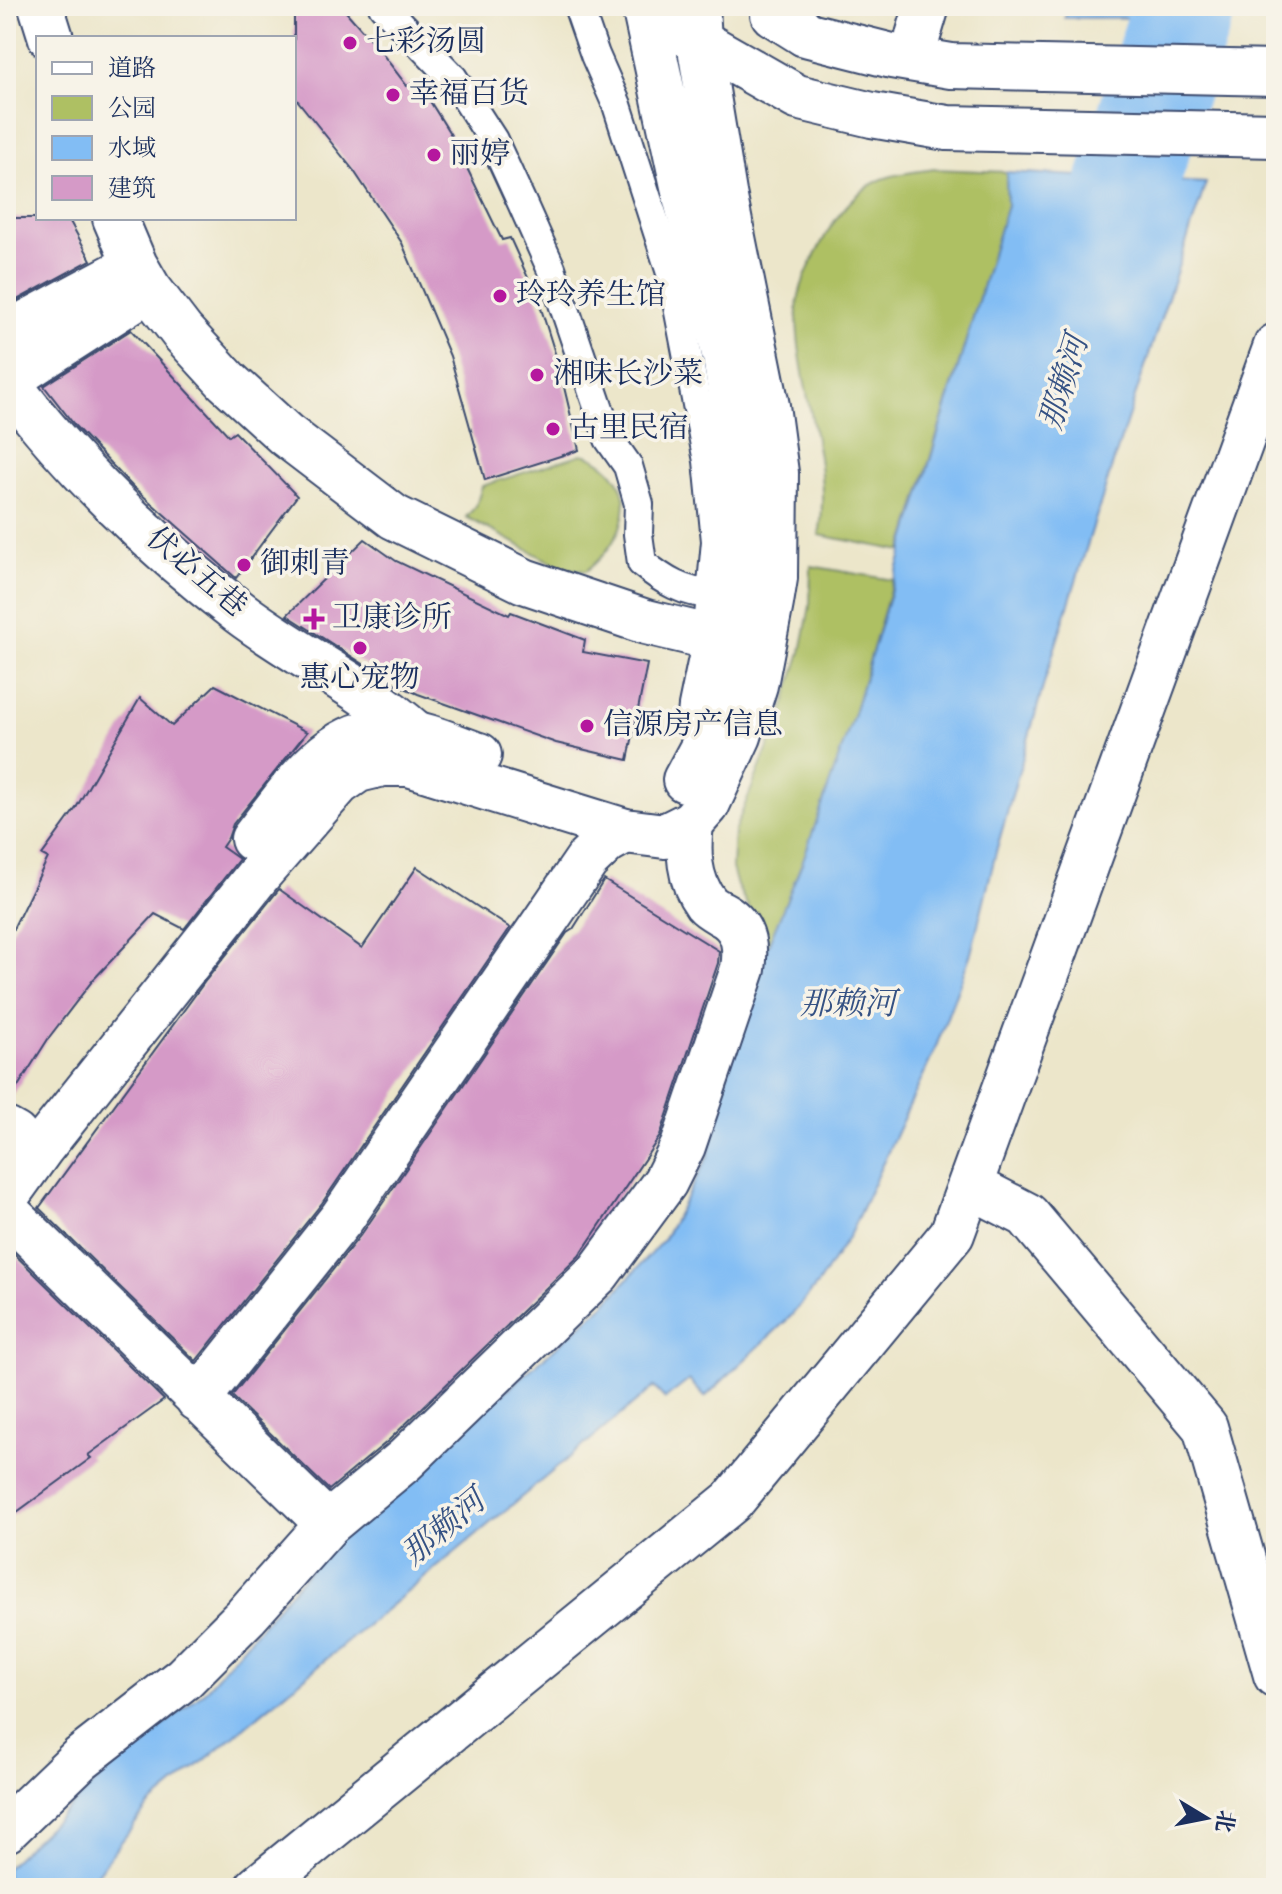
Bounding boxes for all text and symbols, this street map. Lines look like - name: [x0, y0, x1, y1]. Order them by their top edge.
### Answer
- place label: 七彩汤圆: [366, 22, 486, 64]
- marker: 七彩汤圆: [341, 34, 359, 52]
- legend: [36, 36, 296, 220]
- text: 道路: [108, 53, 156, 87]
- place label: 幸福百货: [409, 74, 529, 116]
- marker: 幸福百货: [384, 86, 402, 104]
- text: 公园: [108, 93, 156, 127]
- text: 水域: [108, 133, 156, 167]
- place label: 丽婷: [450, 134, 510, 176]
- marker: 丽婷: [425, 146, 443, 164]
- text: 建筑: [108, 173, 156, 207]
- place label: 玲玲养生馆: [516, 275, 666, 317]
- marker: 玲玲养生馆: [491, 287, 509, 305]
- water label: 那赖河: [1031, 326, 1103, 435]
- place label: 湘味长沙菜: [553, 354, 703, 396]
- marker: 湘味长沙菜: [528, 366, 546, 384]
- place label: 古里民宿: [569, 408, 689, 450]
- marker: 古里民宿: [544, 420, 562, 438]
- street label: 伏必五巷: [137, 518, 255, 628]
- place label: 御刺青: [260, 544, 350, 586]
- marker: 御刺青: [235, 556, 253, 574]
- place label: 卫康诊所: [332, 598, 452, 640]
- marker: 卫康诊所: [303, 608, 325, 630]
- marker: 惠心宠物: [351, 639, 369, 657]
- place label: 惠心宠物: [300, 658, 420, 700]
- place label: 信源房产信息: [603, 705, 783, 747]
- marker: 信源房产信息: [578, 717, 596, 735]
- water label: 那赖河: [800, 984, 901, 1028]
- water label: 那赖河: [394, 1478, 500, 1577]
- north arrow: [1166, 1778, 1246, 1858]
- text: 北: [1206, 1808, 1240, 1835]

